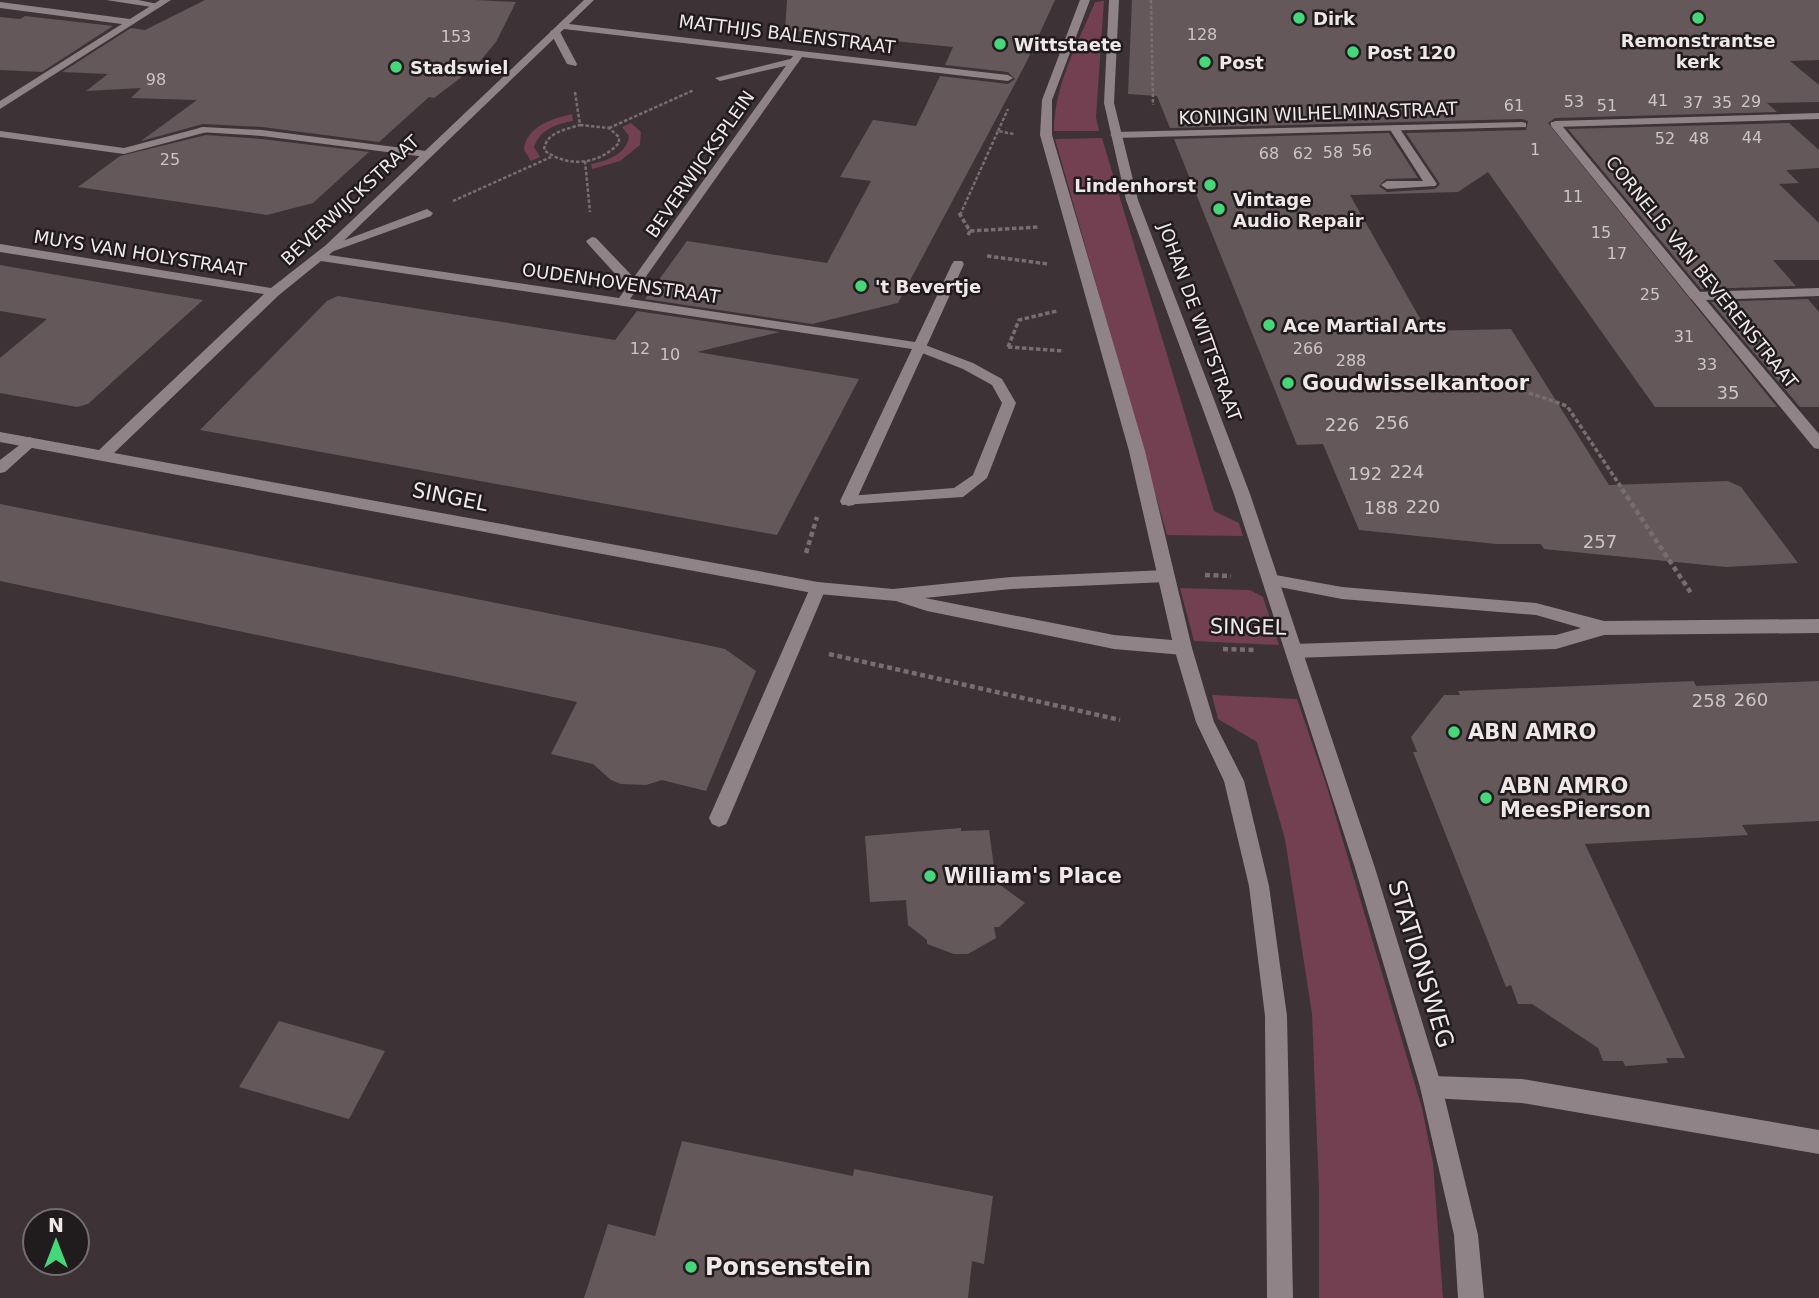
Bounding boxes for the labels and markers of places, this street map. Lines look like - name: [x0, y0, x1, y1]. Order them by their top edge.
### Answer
- place label: Dirk: [1313, 8, 1356, 29]
- marker: Dirk: [1291, 10, 1307, 26]
- marker: Remonstrantse kerk: [1690, 10, 1706, 26]
- place label: Remonstrantse kerk: [1621, 30, 1775, 72]
- place label: Wittstaete: [1014, 34, 1122, 55]
- marker: Wittstaete: [992, 36, 1008, 52]
- place label: Post 120: [1367, 42, 1456, 63]
- marker: Post 120: [1345, 44, 1361, 60]
- place label: Post: [1219, 52, 1264, 73]
- marker: Post: [1197, 54, 1213, 70]
- place label: Stadswiel: [410, 57, 509, 78]
- marker: Stadswiel: [388, 59, 404, 75]
- place label: Lindenhorst: [1074, 175, 1196, 196]
- marker: Lindenhorst: [1202, 177, 1218, 193]
- place label: Vintage Audio Repair: [1233, 189, 1364, 231]
- marker: Vintage Audio Repair: [1211, 201, 1227, 217]
- place label: 't Bevertje: [875, 276, 981, 297]
- marker: 't Bevertje: [853, 278, 869, 294]
- place label: Ace Martial Arts: [1283, 315, 1447, 336]
- marker: Ace Martial Arts: [1261, 317, 1277, 333]
- place label: Goudwisselkantoor: [1302, 371, 1530, 395]
- marker: Goudwisselkantoor: [1280, 375, 1296, 391]
- place label: ABN AMRO: [1468, 720, 1596, 744]
- marker: ABN AMRO: [1446, 724, 1462, 740]
- place label: ABN AMRO MeesPierson: [1500, 774, 1651, 822]
- marker: ABN AMRO MeesPierson: [1478, 790, 1494, 806]
- place label: William's Place: [944, 864, 1122, 888]
- marker: William's Place: [922, 868, 938, 884]
- place label: Ponsenstein: [705, 1253, 871, 1281]
- marker: Ponsenstein: [683, 1259, 699, 1275]

